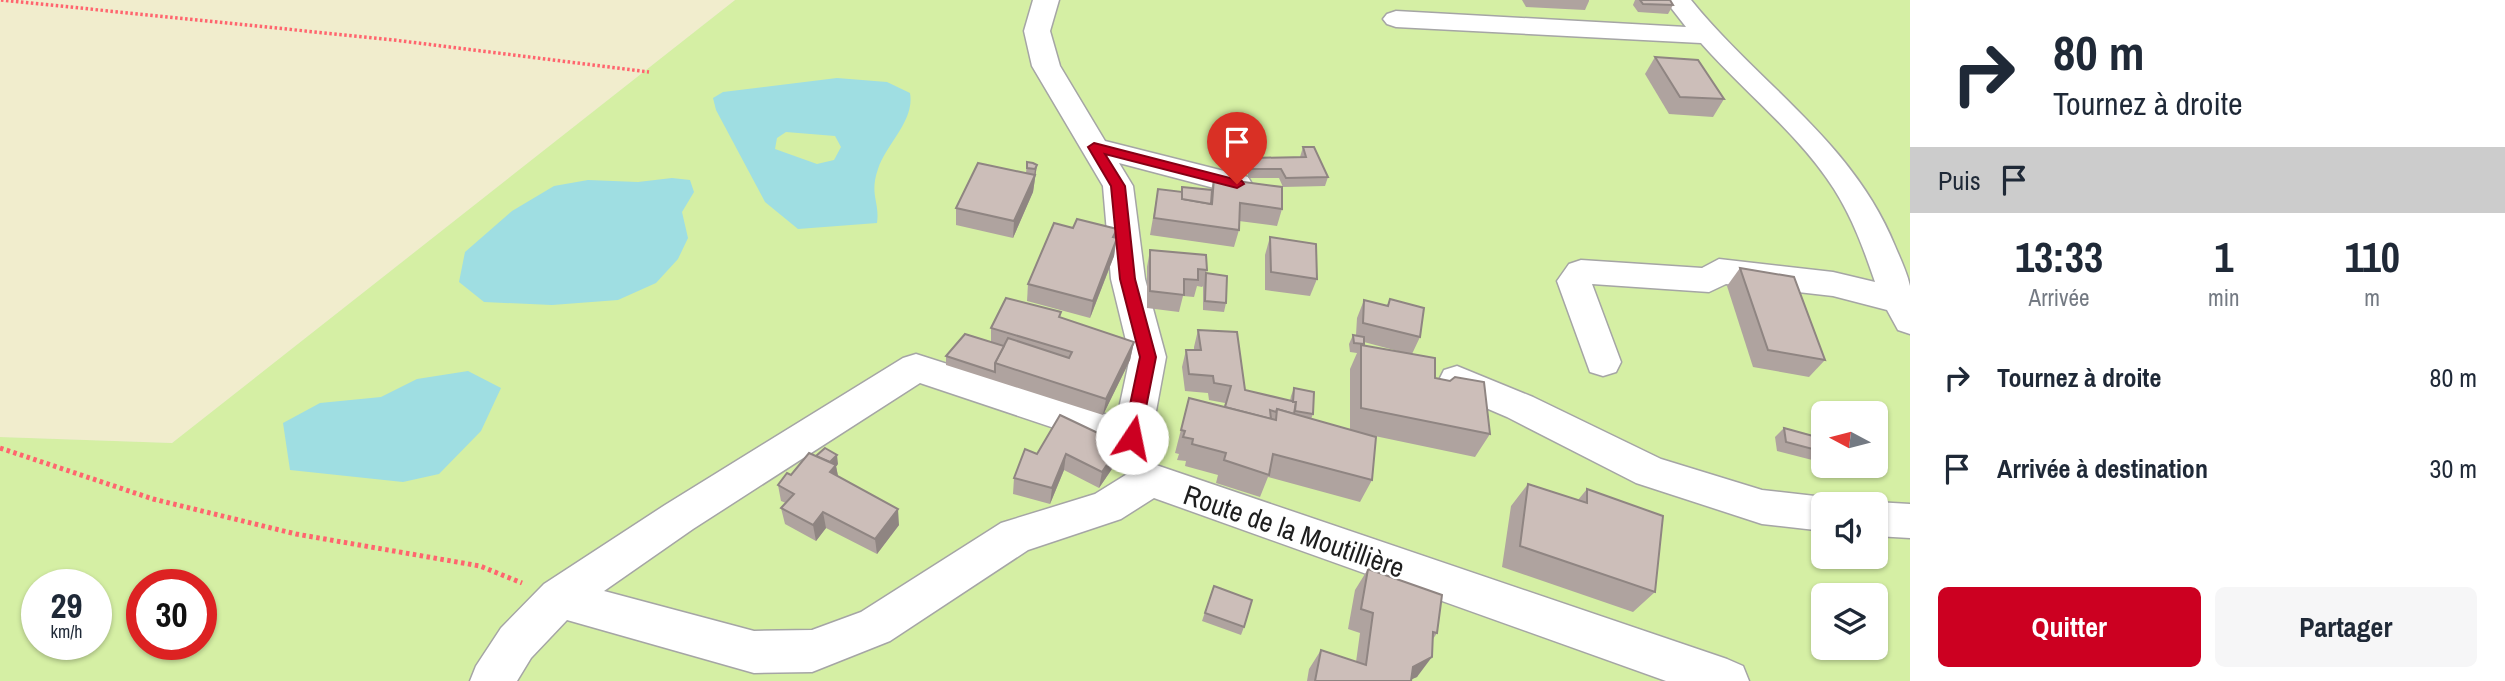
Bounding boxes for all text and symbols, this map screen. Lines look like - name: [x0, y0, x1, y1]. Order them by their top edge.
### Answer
- text: 80 m: [2053, 19, 2145, 85]
- icon: right: [1938, 28, 2029, 119]
- text: Tournez à droite: [2053, 82, 2243, 125]
- pin: [1207, 112, 1267, 184]
- icon: arrive: [1218, 123, 1256, 161]
- icon: arrive: [1995, 161, 2033, 199]
- text: Puis: [1938, 163, 1981, 198]
- text: 13:33: [2015, 229, 2103, 285]
- text: 1: [2214, 229, 2233, 285]
- text: 110: [2344, 229, 2400, 285]
- text: Arrivée: [2029, 282, 2089, 313]
- text: min: [2208, 282, 2239, 313]
- text: m: [2364, 282, 2380, 313]
- icon: right: [1938, 359, 1976, 397]
- text: Tournez à droite: [1997, 360, 2161, 395]
- text: 80 m: [2430, 360, 2477, 395]
- position arrow: [1095, 401, 1169, 475]
- north arrow: [1811, 401, 1888, 478]
- map controls: [1811, 401, 1888, 660]
- icon: arrive: [1938, 450, 1976, 488]
- text: Arrivée à destination: [1997, 451, 2208, 486]
- text: 30 m: [2430, 451, 2477, 486]
- street label: Route de la Moutillière: [1179, 475, 1409, 587]
- button: sound: [1811, 492, 1888, 569]
- speed limit sign: 30: [126, 569, 217, 660]
- text: 29: [51, 582, 82, 629]
- button: layers: [1811, 583, 1888, 660]
- button: Quitter: [1938, 587, 2201, 667]
- button: Partager: [2215, 587, 2477, 667]
- text: km/h: [51, 619, 83, 644]

